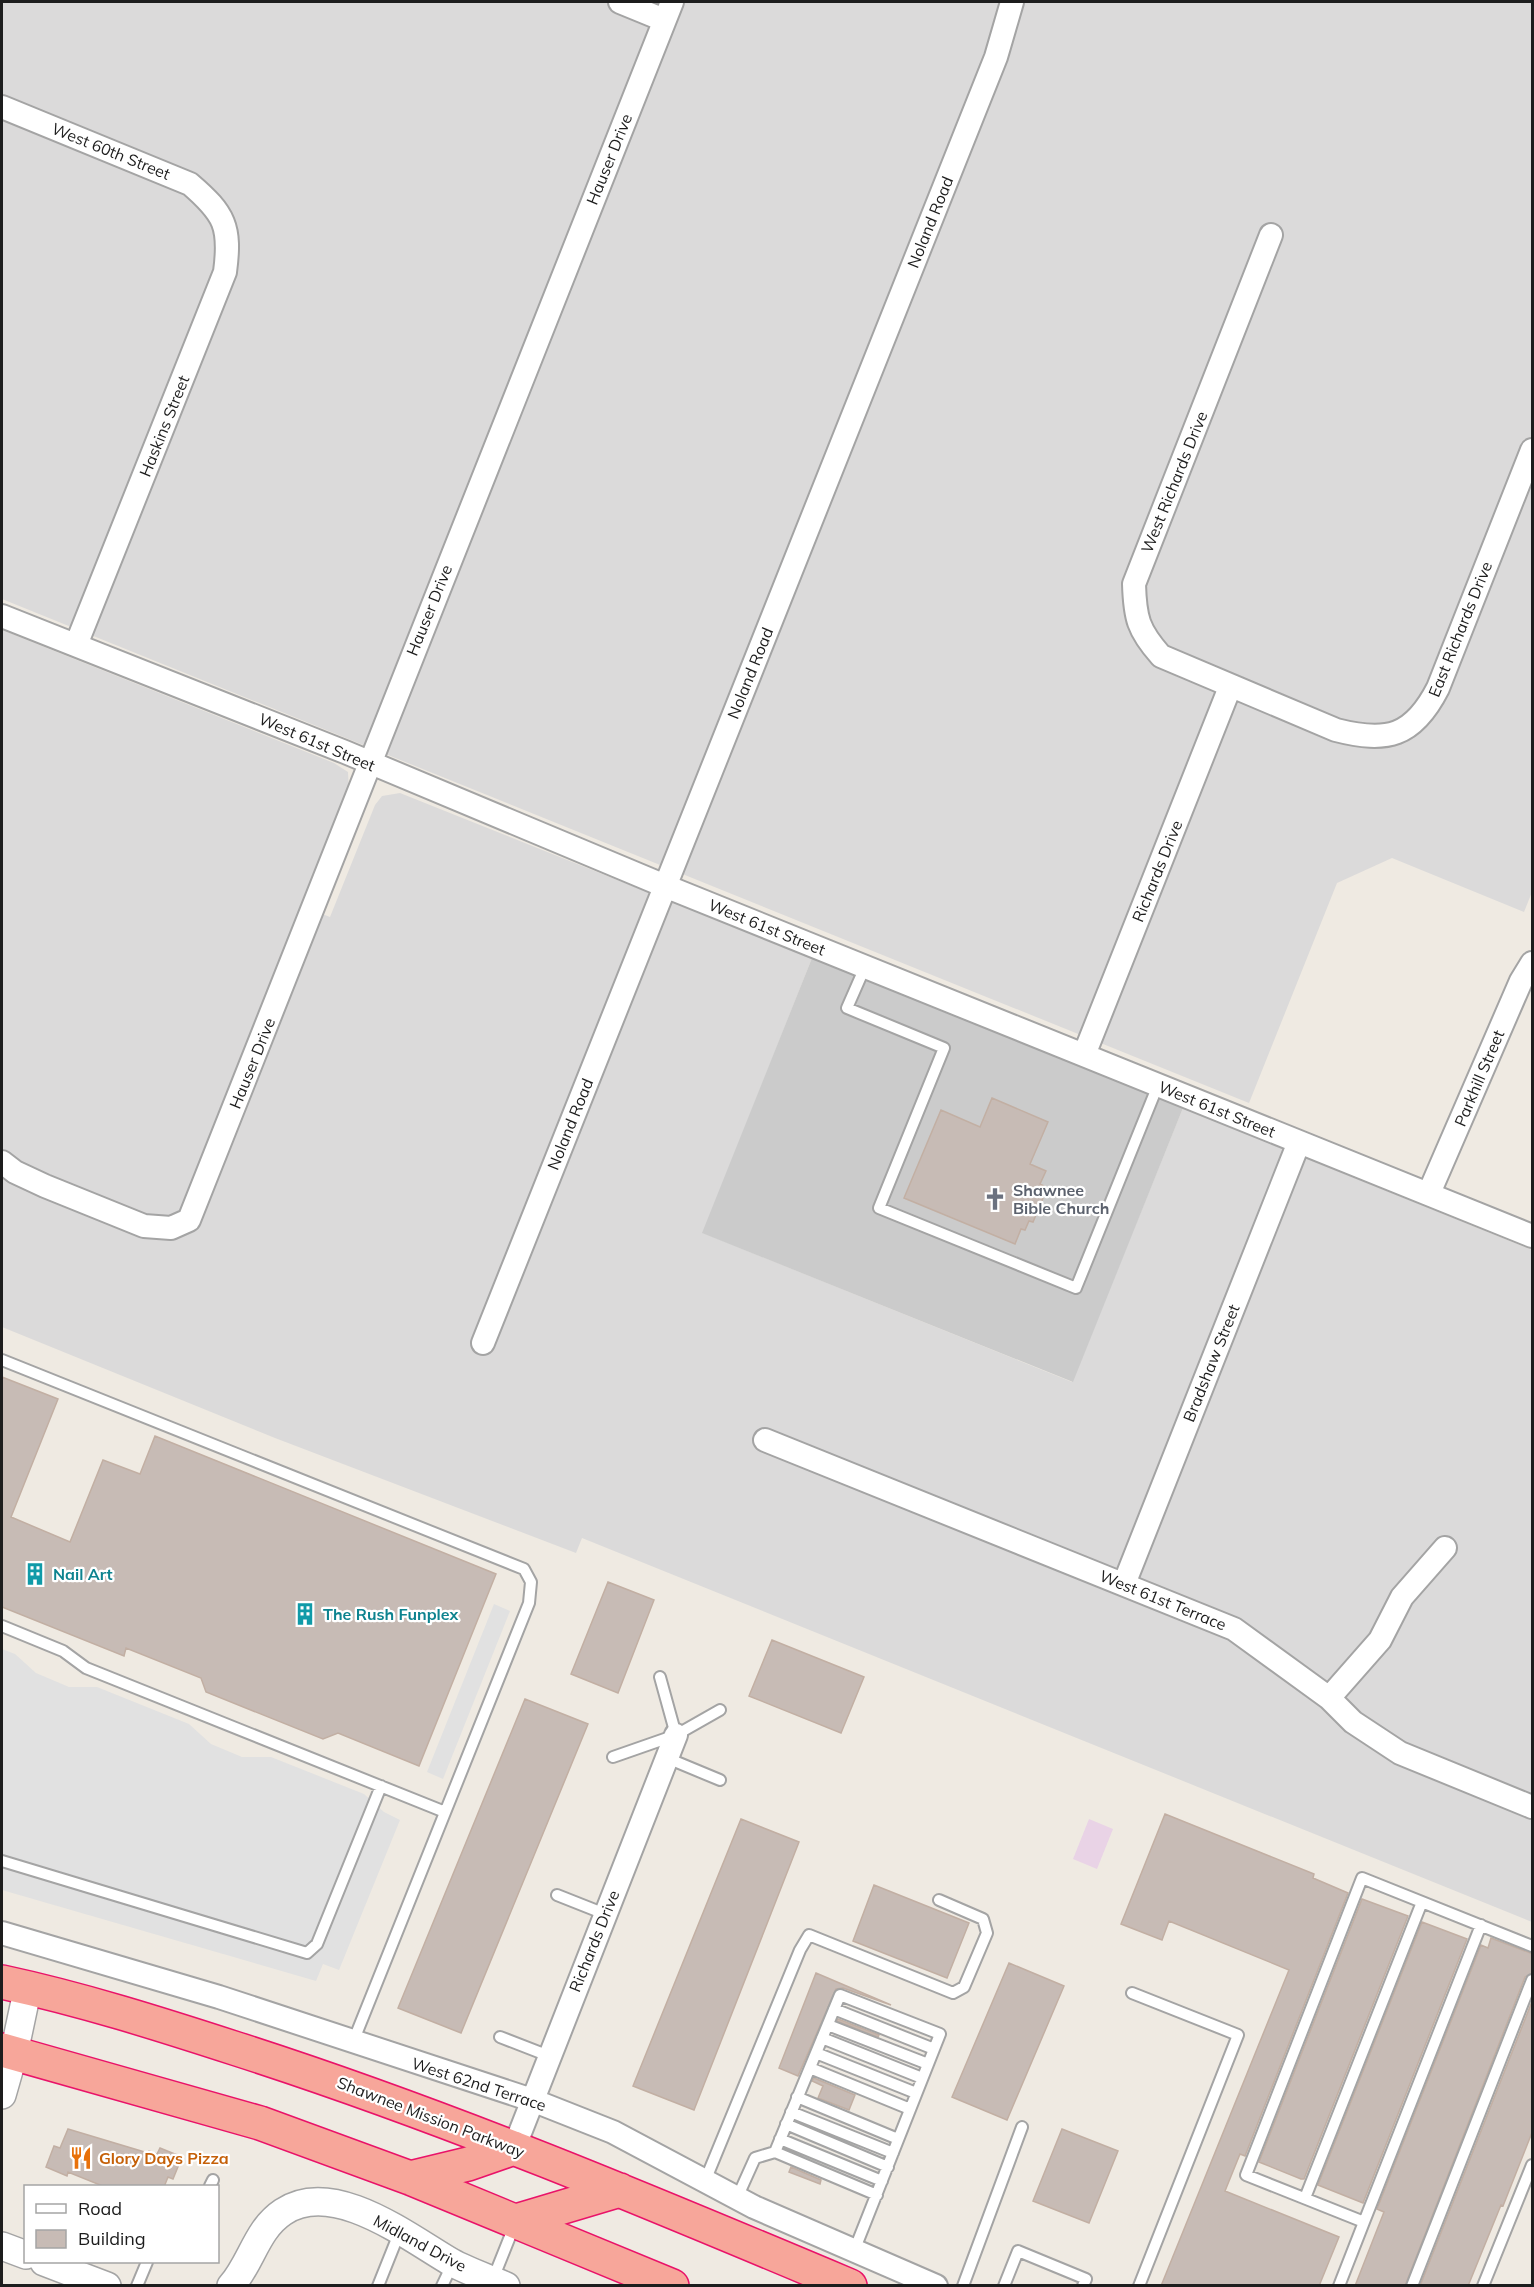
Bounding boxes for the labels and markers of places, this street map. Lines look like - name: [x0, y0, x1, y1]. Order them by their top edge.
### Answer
- place label: Shawnee Bible Church: [1013, 1180, 1109, 1218]
- church icon: Shawnee Bible Church: [982, 1186, 1008, 1212]
- building icon: Nail Art: [22, 1561, 48, 1587]
- place label: Nail Art: [53, 1564, 113, 1584]
- building icon: The Rush Funplex: [292, 1601, 318, 1627]
- place label: The Rush Funplex: [323, 1604, 458, 1624]
- restaurant icon: Glory Days Pizza: [68, 2145, 94, 2171]
- place label: Glory Days Pizza: [99, 2148, 229, 2168]

